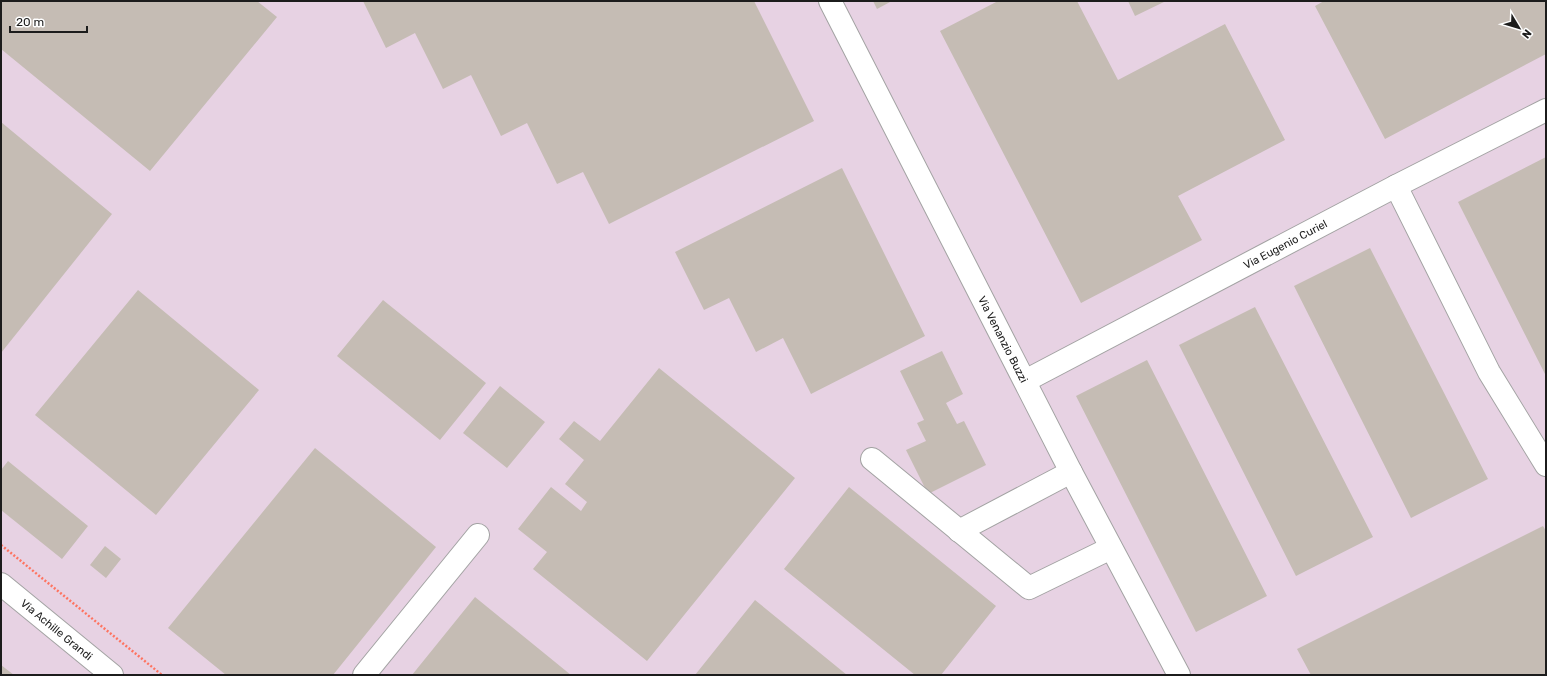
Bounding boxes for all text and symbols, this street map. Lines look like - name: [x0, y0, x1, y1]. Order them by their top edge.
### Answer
- scale bar: [10, 8, 87, 34]
- north arrow: [1499, 8, 1539, 48]
- text: 20 m: [16, 15, 44, 29]
- text: N: [1519, 27, 1534, 41]
- street label: Via Eugenio Curiel: [1241, 217, 1329, 272]
- street label: Via Venanzio Buzzi: [976, 294, 1031, 385]
- street label: Via Achille Grandi: [18, 596, 95, 663]

